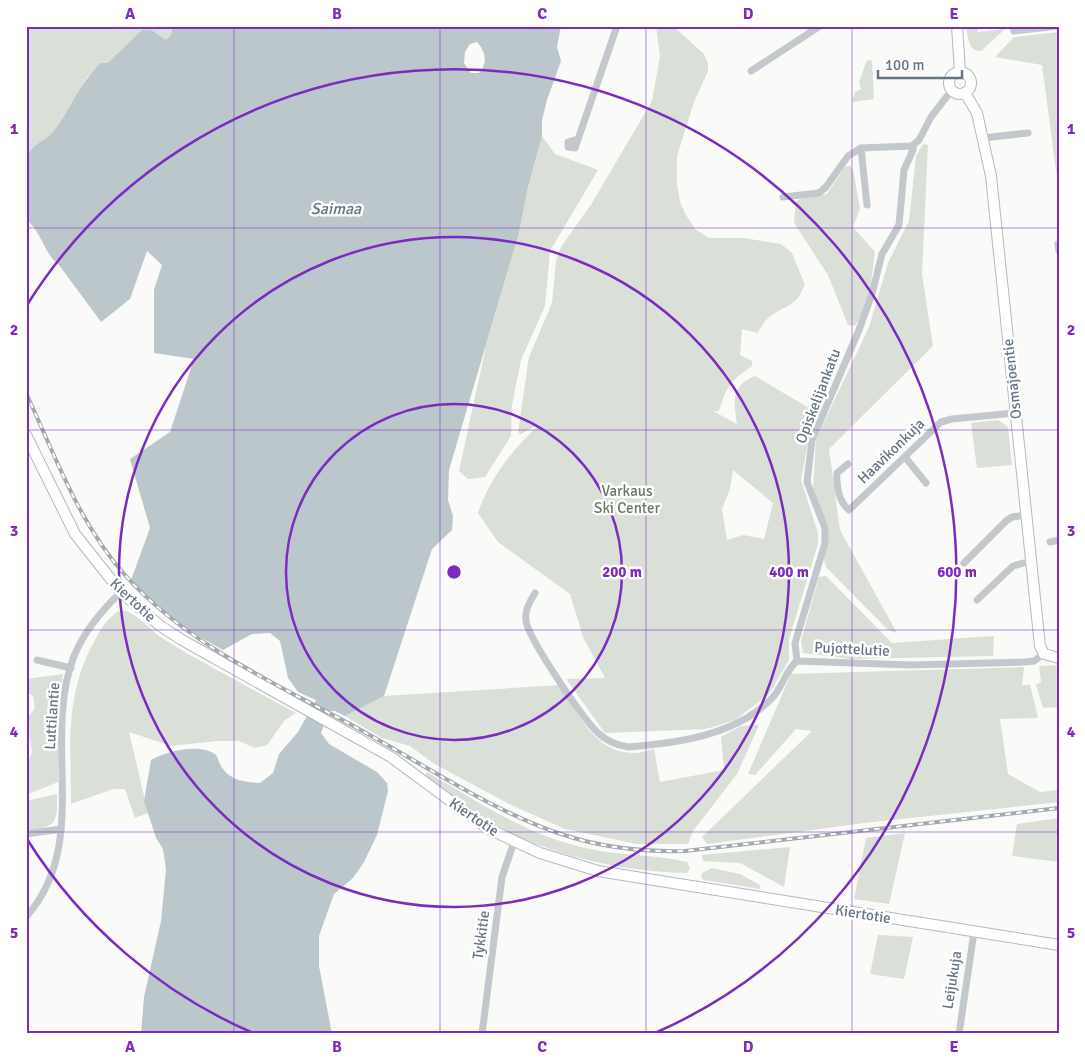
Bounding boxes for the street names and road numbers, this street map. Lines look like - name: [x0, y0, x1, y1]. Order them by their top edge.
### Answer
- street label: Osmajoentie: [999, 338, 1025, 420]
- street label: Opiskelijankatu: [792, 346, 844, 446]
- street label: Haavikonkuja: [854, 415, 928, 487]
- street label: Kiertotie: [106, 574, 160, 626]
- street label: Pujottelutie: [814, 638, 890, 660]
- street label: Luttilantie: [41, 682, 63, 750]
- street label: Kiertotie: [446, 794, 502, 840]
- street label: Kiertotie: [834, 901, 892, 927]
- street label: Tykkitie: [469, 909, 493, 961]
- street label: Leijukuja: [939, 950, 965, 1010]

